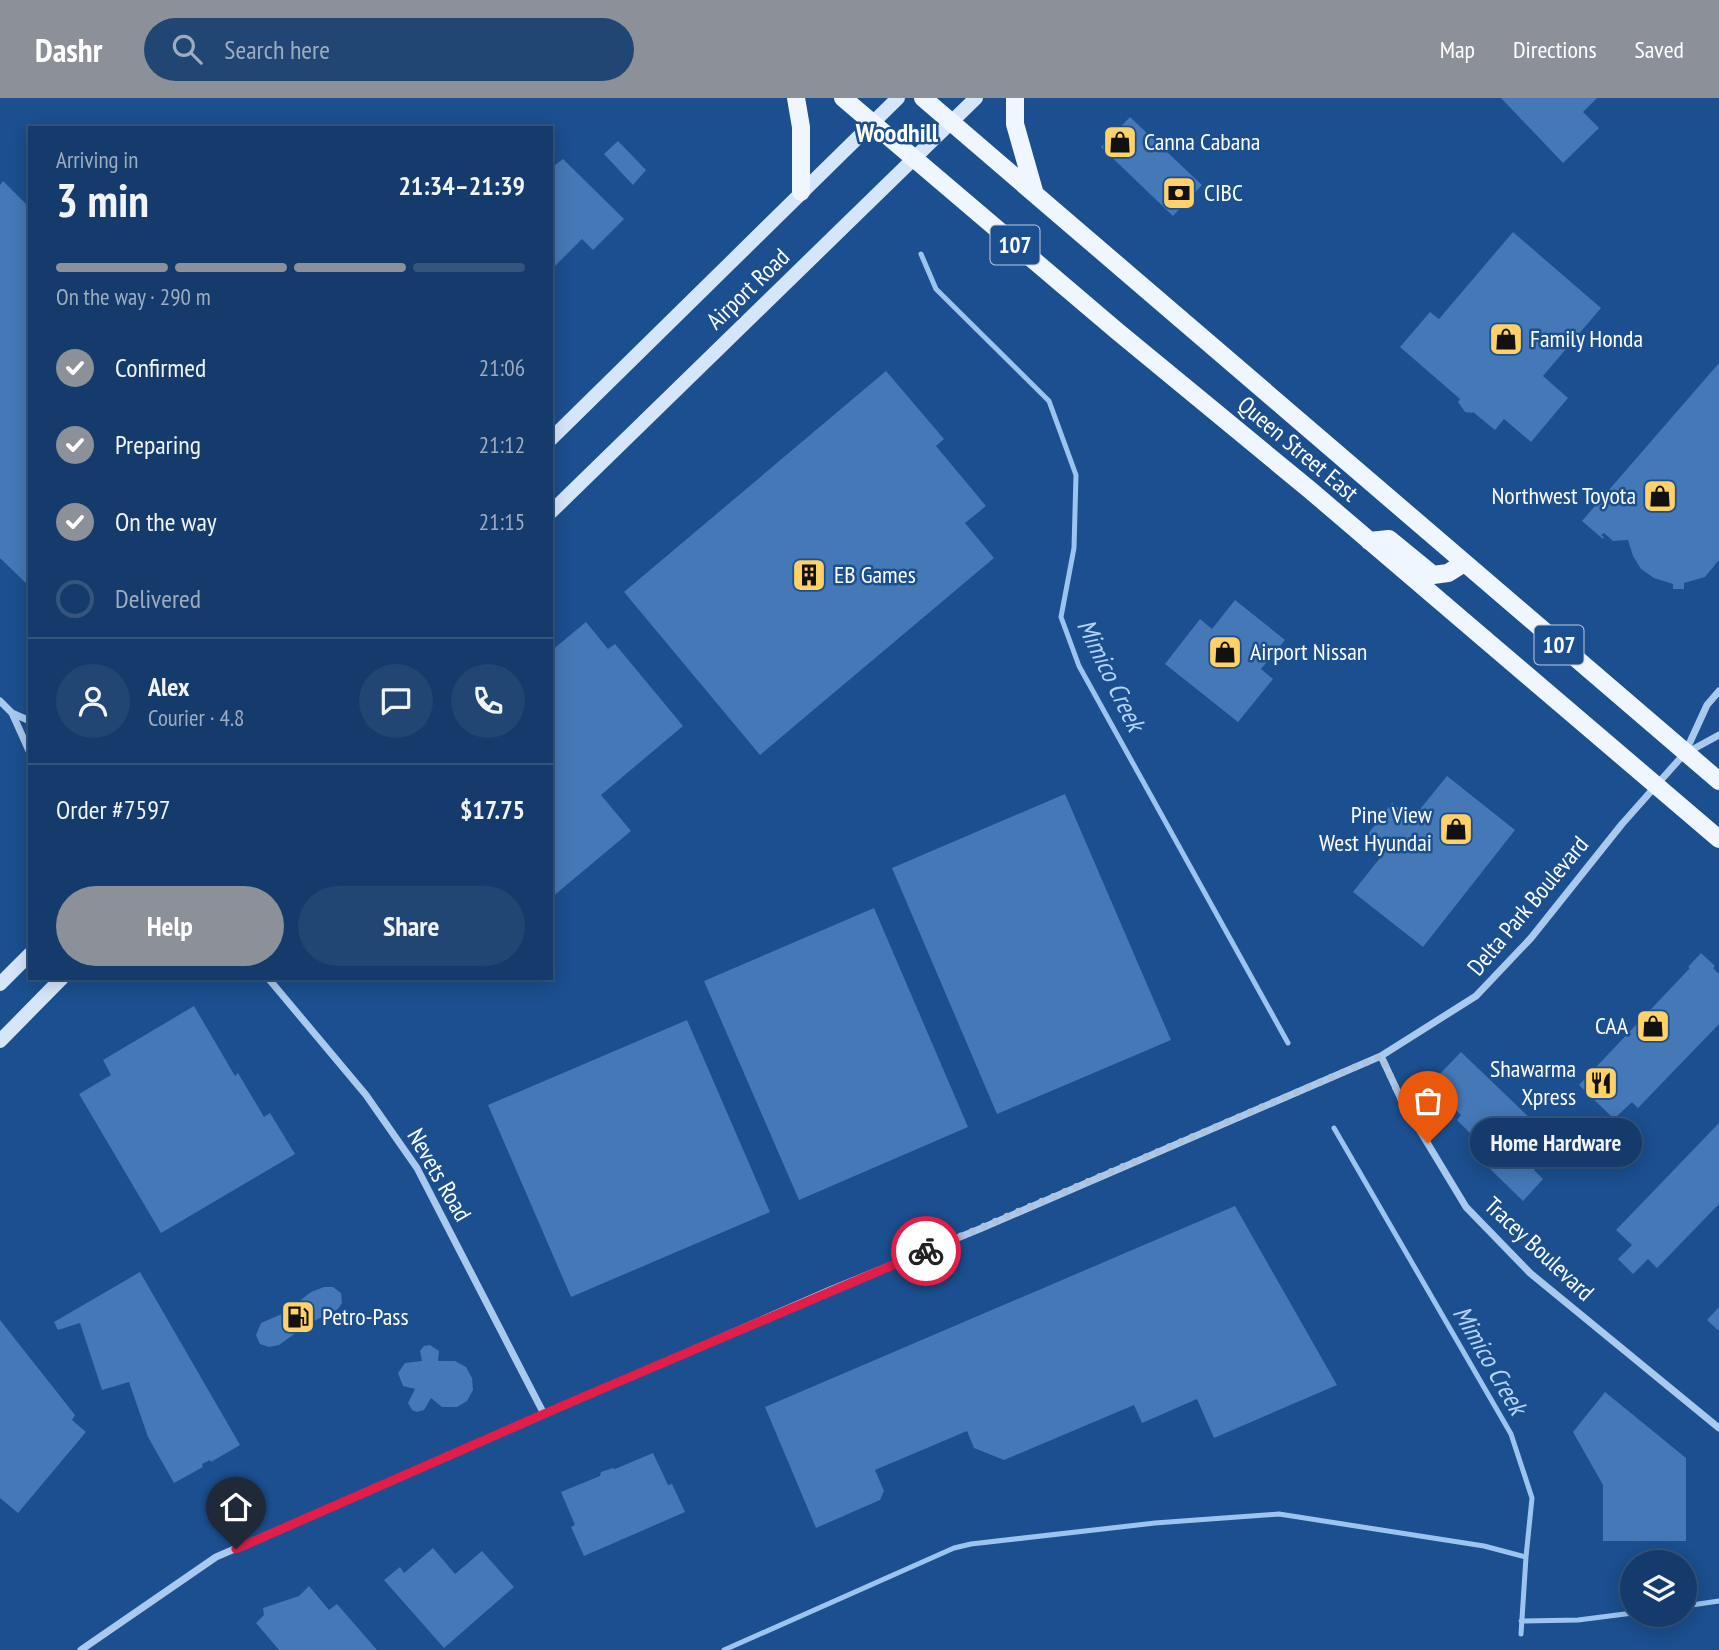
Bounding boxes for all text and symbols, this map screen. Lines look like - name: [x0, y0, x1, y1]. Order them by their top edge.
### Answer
- search box: [144, 18, 634, 81]
- text: Dashr: [35, 28, 102, 71]
- icon: search: [168, 30, 206, 68]
- text: Search here: [224, 33, 330, 66]
- text: Map: [1440, 34, 1475, 65]
- text: Directions: [1513, 34, 1597, 65]
- text: Saved: [1635, 34, 1684, 65]
- district label: Woodhill: [855, 116, 939, 149]
- shop icon: Canna Cabana: [1101, 123, 1139, 161]
- place label: Canna Cabana: [1144, 126, 1260, 157]
- text: Arriving in: [56, 145, 138, 174]
- text: 21:34–21:39: [398, 169, 525, 202]
- text: 3 min: [56, 170, 149, 230]
- bank icon: CIBC: [1160, 174, 1198, 212]
- place label: CIBC: [1204, 177, 1243, 208]
- road number: 107: [990, 226, 1040, 264]
- street label: Airport Road: [700, 241, 796, 336]
- text: On the way · 290 m: [56, 282, 211, 311]
- shop icon: Family Honda: [1487, 320, 1525, 358]
- place label: Family Honda: [1530, 323, 1643, 354]
- icon: check: [56, 349, 94, 387]
- text: Confirmed: [115, 351, 206, 384]
- text: 21:06: [479, 353, 525, 382]
- street label: Queen Street East: [1232, 389, 1365, 508]
- icon: check: [56, 426, 94, 464]
- text: Preparing: [115, 428, 201, 461]
- text: 21:12: [479, 430, 525, 459]
- shop icon: Northwest Toyota: [1641, 477, 1679, 515]
- place label: Northwest Toyota: [1491, 480, 1636, 511]
- icon: check: [56, 503, 94, 541]
- text: On the way: [115, 505, 217, 538]
- text: 21:15: [479, 507, 525, 536]
- building icon: EB Games: [790, 556, 828, 594]
- place label: EB Games: [834, 559, 916, 590]
- text: Delivered: [115, 582, 201, 615]
- water label: Mimico Creek: [1070, 613, 1154, 739]
- road number: 107: [1534, 625, 1584, 664]
- shop icon: Airport Nissan: [1206, 633, 1244, 671]
- place label: Airport Nissan: [1250, 636, 1367, 667]
- button: person: [56, 664, 130, 738]
- button: chat: [359, 664, 433, 738]
- button: phone: [451, 664, 525, 738]
- text: Alex: [148, 670, 189, 703]
- text: Courier · 4.8: [148, 703, 244, 732]
- text: Order #7597: [56, 793, 171, 826]
- text: $17.75: [460, 793, 525, 826]
- place label: Pine View West Hyundai: [1319, 799, 1433, 858]
- shop icon: Pine View West Hyundai: [1437, 810, 1475, 848]
- street label: Delta Park Boulevard: [1460, 830, 1595, 982]
- button: Help: [56, 886, 284, 966]
- button: Share: [298, 886, 525, 966]
- shop icon: CAA: [1634, 1007, 1672, 1045]
- place label: CAA: [1595, 1010, 1629, 1041]
- place label: Shawarma Xpress: [1490, 1053, 1576, 1112]
- restaurant icon: Shawarma Xpress: [1582, 1064, 1620, 1102]
- pin: [1398, 1071, 1458, 1143]
- icon: bag: [1409, 1082, 1447, 1120]
- callout: Home Hardware: [1470, 1118, 1642, 1168]
- street label: Nevets Road: [400, 1123, 478, 1227]
- text: Home Hardware: [1491, 1128, 1621, 1157]
- street label: Tracey Boulevard: [1478, 1190, 1601, 1307]
- courier: [891, 1216, 961, 1286]
- icon: bike: [907, 1232, 945, 1270]
- fuel station icon: Petro-Pass: [279, 1298, 317, 1336]
- water label: Mimico Creek: [1446, 1299, 1536, 1423]
- place label: Petro-Pass: [322, 1301, 409, 1332]
- pin: [206, 1477, 266, 1549]
- icon: home: [217, 1488, 255, 1526]
- map controls: [1620, 1550, 1697, 1627]
- button: layers: [1620, 1550, 1697, 1627]

